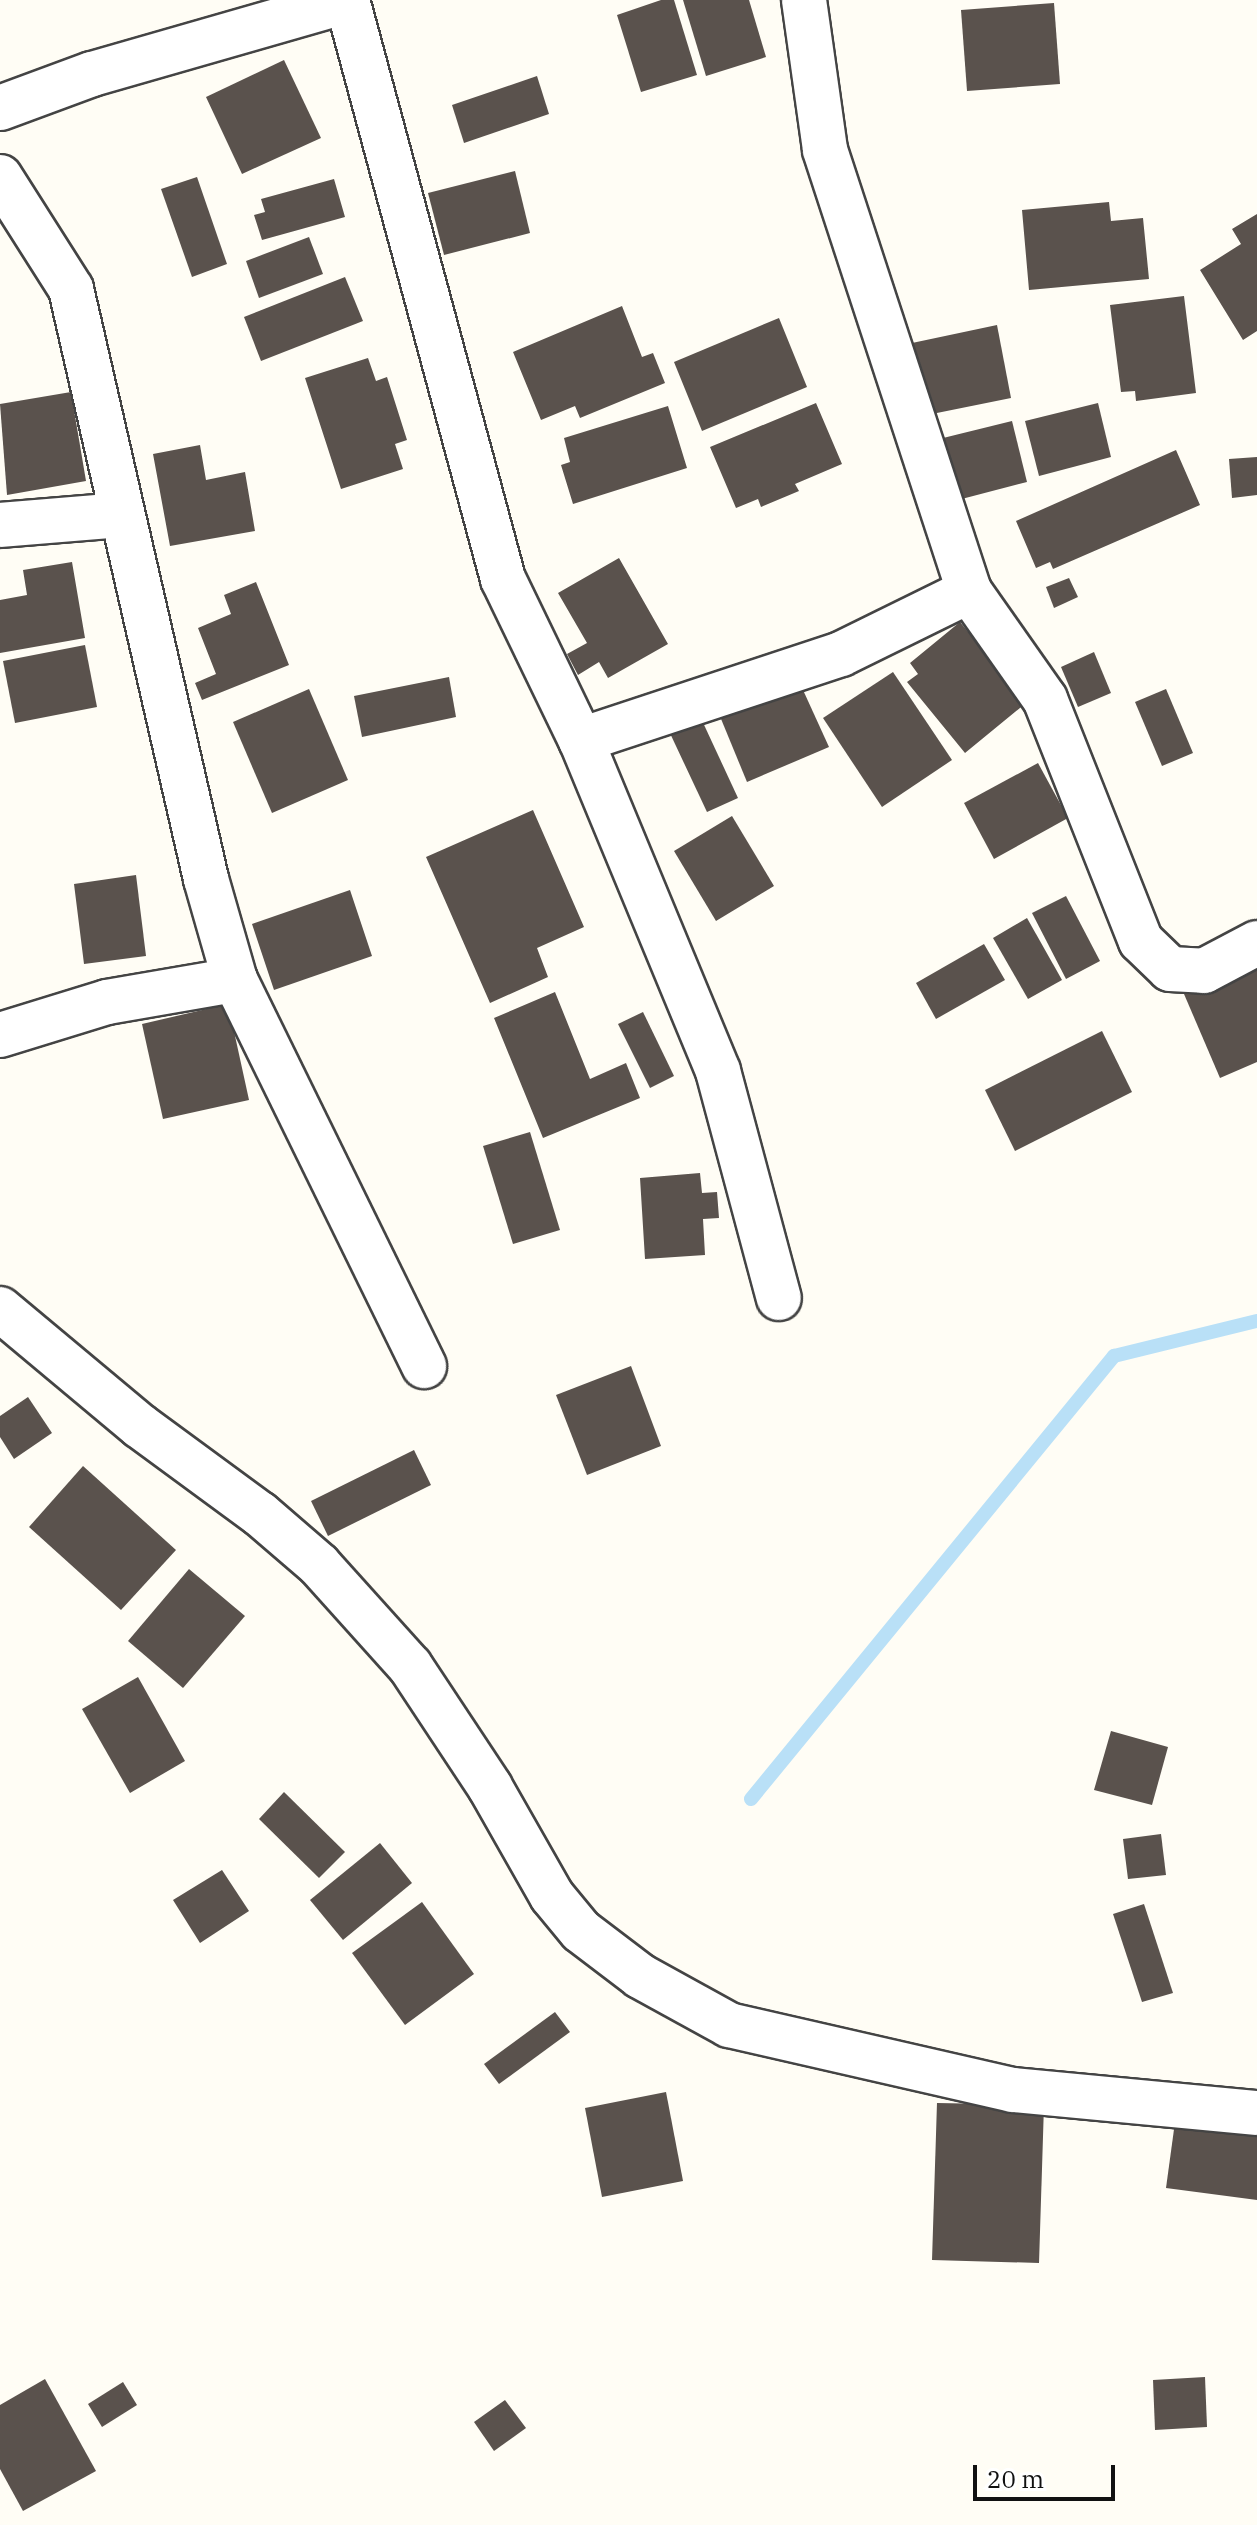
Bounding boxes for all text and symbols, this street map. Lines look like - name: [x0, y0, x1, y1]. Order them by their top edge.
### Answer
- scale bar: [977, 2449, 1119, 2499]
- text: 20 m: [987, 2463, 1044, 2495]

